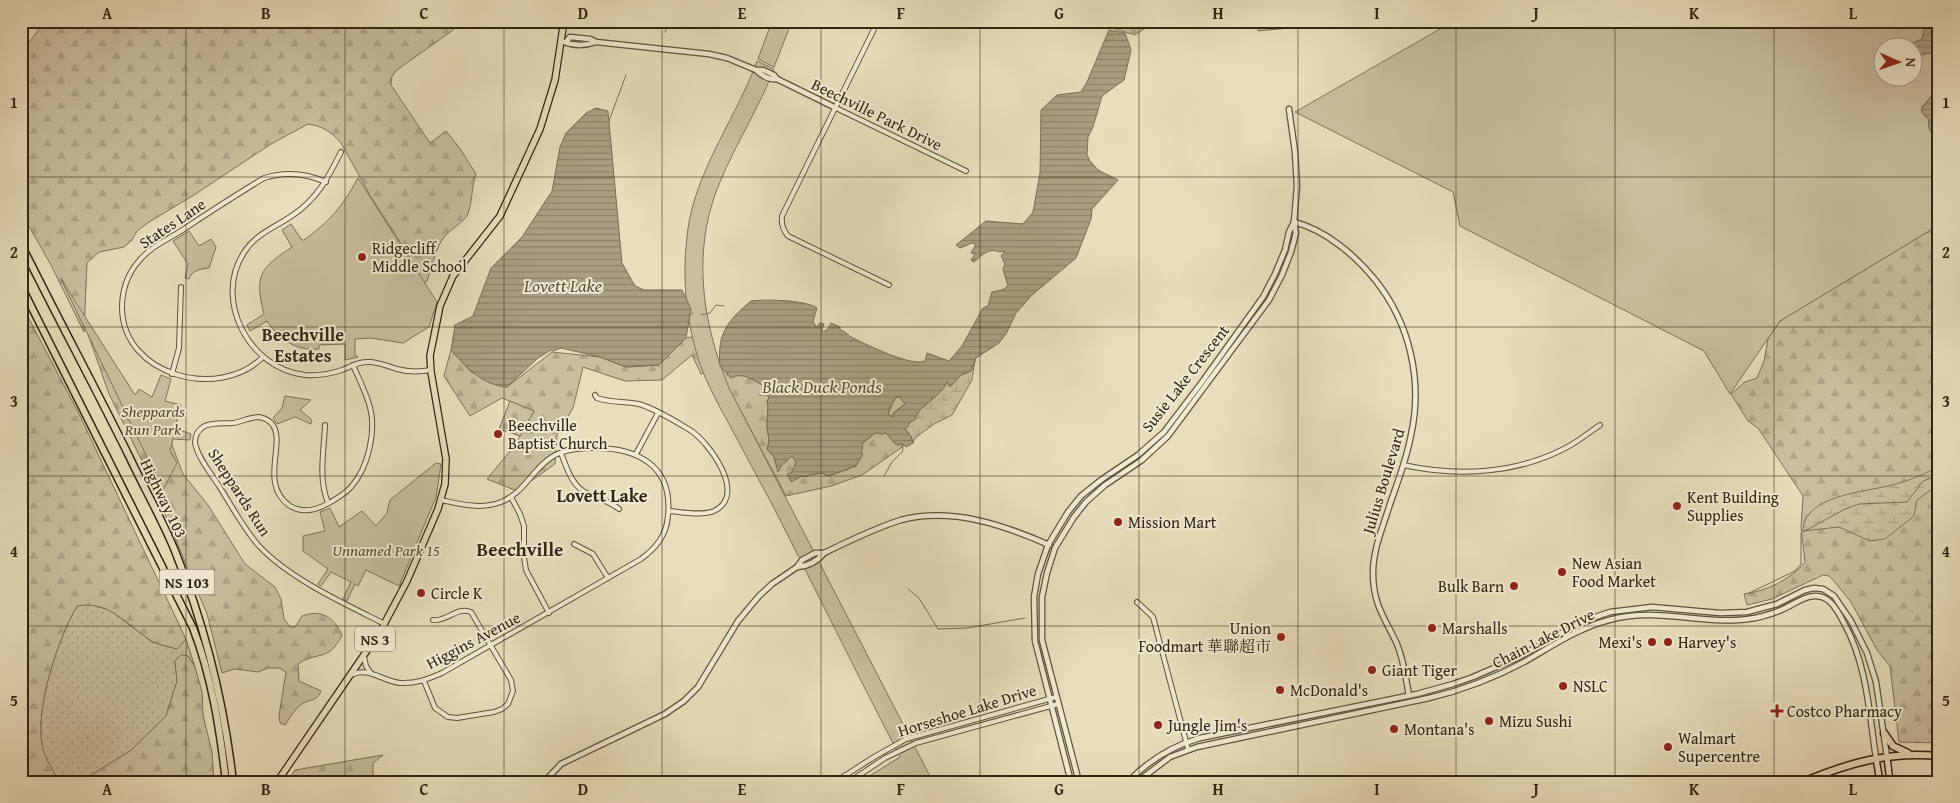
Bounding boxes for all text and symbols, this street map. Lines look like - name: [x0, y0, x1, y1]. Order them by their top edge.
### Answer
- text: A: [102, 1, 113, 25]
- text: B: [261, 1, 271, 25]
- text: C: [419, 1, 429, 25]
- text: D: [578, 1, 588, 25]
- text: E: [738, 1, 747, 25]
- text: F: [897, 1, 905, 25]
- text: G: [1054, 1, 1064, 25]
- text: H: [1212, 1, 1224, 25]
- text: I: [1374, 1, 1380, 25]
- text: J: [1530, 1, 1539, 25]
- text: K: [1689, 1, 1700, 25]
- text: L: [1849, 1, 1858, 25]
- north arrow: [1872, 38, 1922, 88]
- text: N: [1901, 57, 1921, 68]
- street label: Beechville Park Drive: [808, 72, 946, 156]
- text: 1: [10, 90, 18, 114]
- text: 1: [1942, 90, 1950, 114]
- street label: States Lane: [134, 192, 210, 254]
- place label: Ridgecliff Middle School: [372, 236, 467, 278]
- text: 2: [10, 240, 18, 264]
- text: 2: [1942, 240, 1950, 264]
- marker: Ridgecliff Middle School: [356, 251, 368, 263]
- water label: Lovett Lake: [523, 272, 602, 299]
- street label: Susie Lake Crescent: [1135, 319, 1235, 437]
- district label: Beechville Estates: [262, 321, 344, 369]
- water label: Black Duck Ponds: [761, 373, 882, 400]
- text: 3: [10, 389, 18, 413]
- text: 3: [1942, 389, 1950, 413]
- park label: Sheppards Run Park: [121, 399, 185, 441]
- place label: Beechville Baptist Church: [508, 413, 607, 455]
- street label: Julius Boulevard: [1355, 425, 1411, 539]
- marker: Beechville Baptist Church: [492, 428, 504, 440]
- street label: Sheppards Run: [202, 443, 278, 541]
- street label: Highway 103: [135, 454, 193, 542]
- district label: Lovett Lake: [556, 482, 648, 509]
- place label: Kent Building Supplies: [1687, 485, 1779, 527]
- marker: Kent Building Supplies: [1671, 500, 1683, 512]
- place label: Mission Mart: [1128, 510, 1217, 534]
- marker: Mission Mart: [1112, 516, 1124, 528]
- district label: Beechville: [477, 535, 563, 563]
- park label: Unnamed Park 15: [332, 538, 440, 562]
- text: 4: [10, 539, 18, 563]
- text: 4: [1942, 539, 1950, 563]
- place label: New Asian Food Market: [1572, 551, 1656, 593]
- marker: New Asian Food Market: [1556, 566, 1568, 578]
- road number: NS 103: [160, 570, 214, 594]
- place label: Bulk Barn: [1438, 574, 1504, 598]
- marker: Bulk Barn: [1508, 580, 1520, 592]
- place label: Circle K: [431, 581, 483, 605]
- marker: Circle K: [415, 587, 427, 599]
- street label: Chain Lake Drive: [1488, 602, 1598, 674]
- street label: Higgins Avenue: [422, 605, 524, 675]
- place label: Union Foodmart 華聯超市: [1139, 616, 1271, 658]
- place label: Marshalls: [1442, 616, 1508, 640]
- marker: Marshalls: [1426, 622, 1438, 634]
- road number: NS 3: [355, 626, 395, 652]
- place label: Mexi's: [1599, 630, 1642, 654]
- place label: Harvey's: [1678, 630, 1736, 654]
- marker: Union Foodmart 華聯超市: [1275, 631, 1287, 643]
- marker: Mexi's: [1646, 636, 1658, 648]
- marker: Harvey's: [1662, 636, 1674, 648]
- place label: Giant Tiger: [1382, 658, 1458, 682]
- marker: Giant Tiger: [1366, 664, 1378, 676]
- place label: NSLC: [1573, 674, 1608, 698]
- street label: Horseshoe Lake Drive: [895, 677, 1039, 743]
- place label: McDonald's: [1290, 678, 1368, 702]
- marker: NSLC: [1557, 680, 1569, 692]
- marker: McDonald's: [1274, 684, 1286, 696]
- text: 5: [10, 688, 18, 712]
- text: 5: [1942, 688, 1950, 712]
- place label: Costco Pharmacy: [1787, 699, 1902, 723]
- marker: Costco Pharmacy: [1771, 705, 1783, 717]
- place label: Mizu Sushi: [1499, 709, 1573, 733]
- place label: Jungle Jim's: [1166, 713, 1247, 737]
- marker: Mizu Sushi: [1483, 715, 1495, 727]
- place label: Montana's: [1404, 717, 1475, 741]
- marker: Jungle Jim's: [1152, 719, 1164, 731]
- marker: Montana's: [1388, 723, 1400, 735]
- place label: Walmart Supercentre: [1678, 726, 1760, 768]
- marker: Walmart Supercentre: [1662, 741, 1674, 753]
- text: A: [102, 777, 113, 801]
- text: B: [261, 777, 271, 801]
- text: C: [419, 777, 429, 801]
- text: D: [578, 777, 588, 801]
- text: E: [738, 777, 747, 801]
- text: F: [897, 777, 905, 801]
- text: G: [1054, 777, 1064, 801]
- text: H: [1212, 777, 1224, 801]
- text: I: [1374, 777, 1380, 801]
- text: J: [1530, 777, 1539, 801]
- text: K: [1689, 777, 1700, 801]
- text: L: [1849, 777, 1858, 801]

